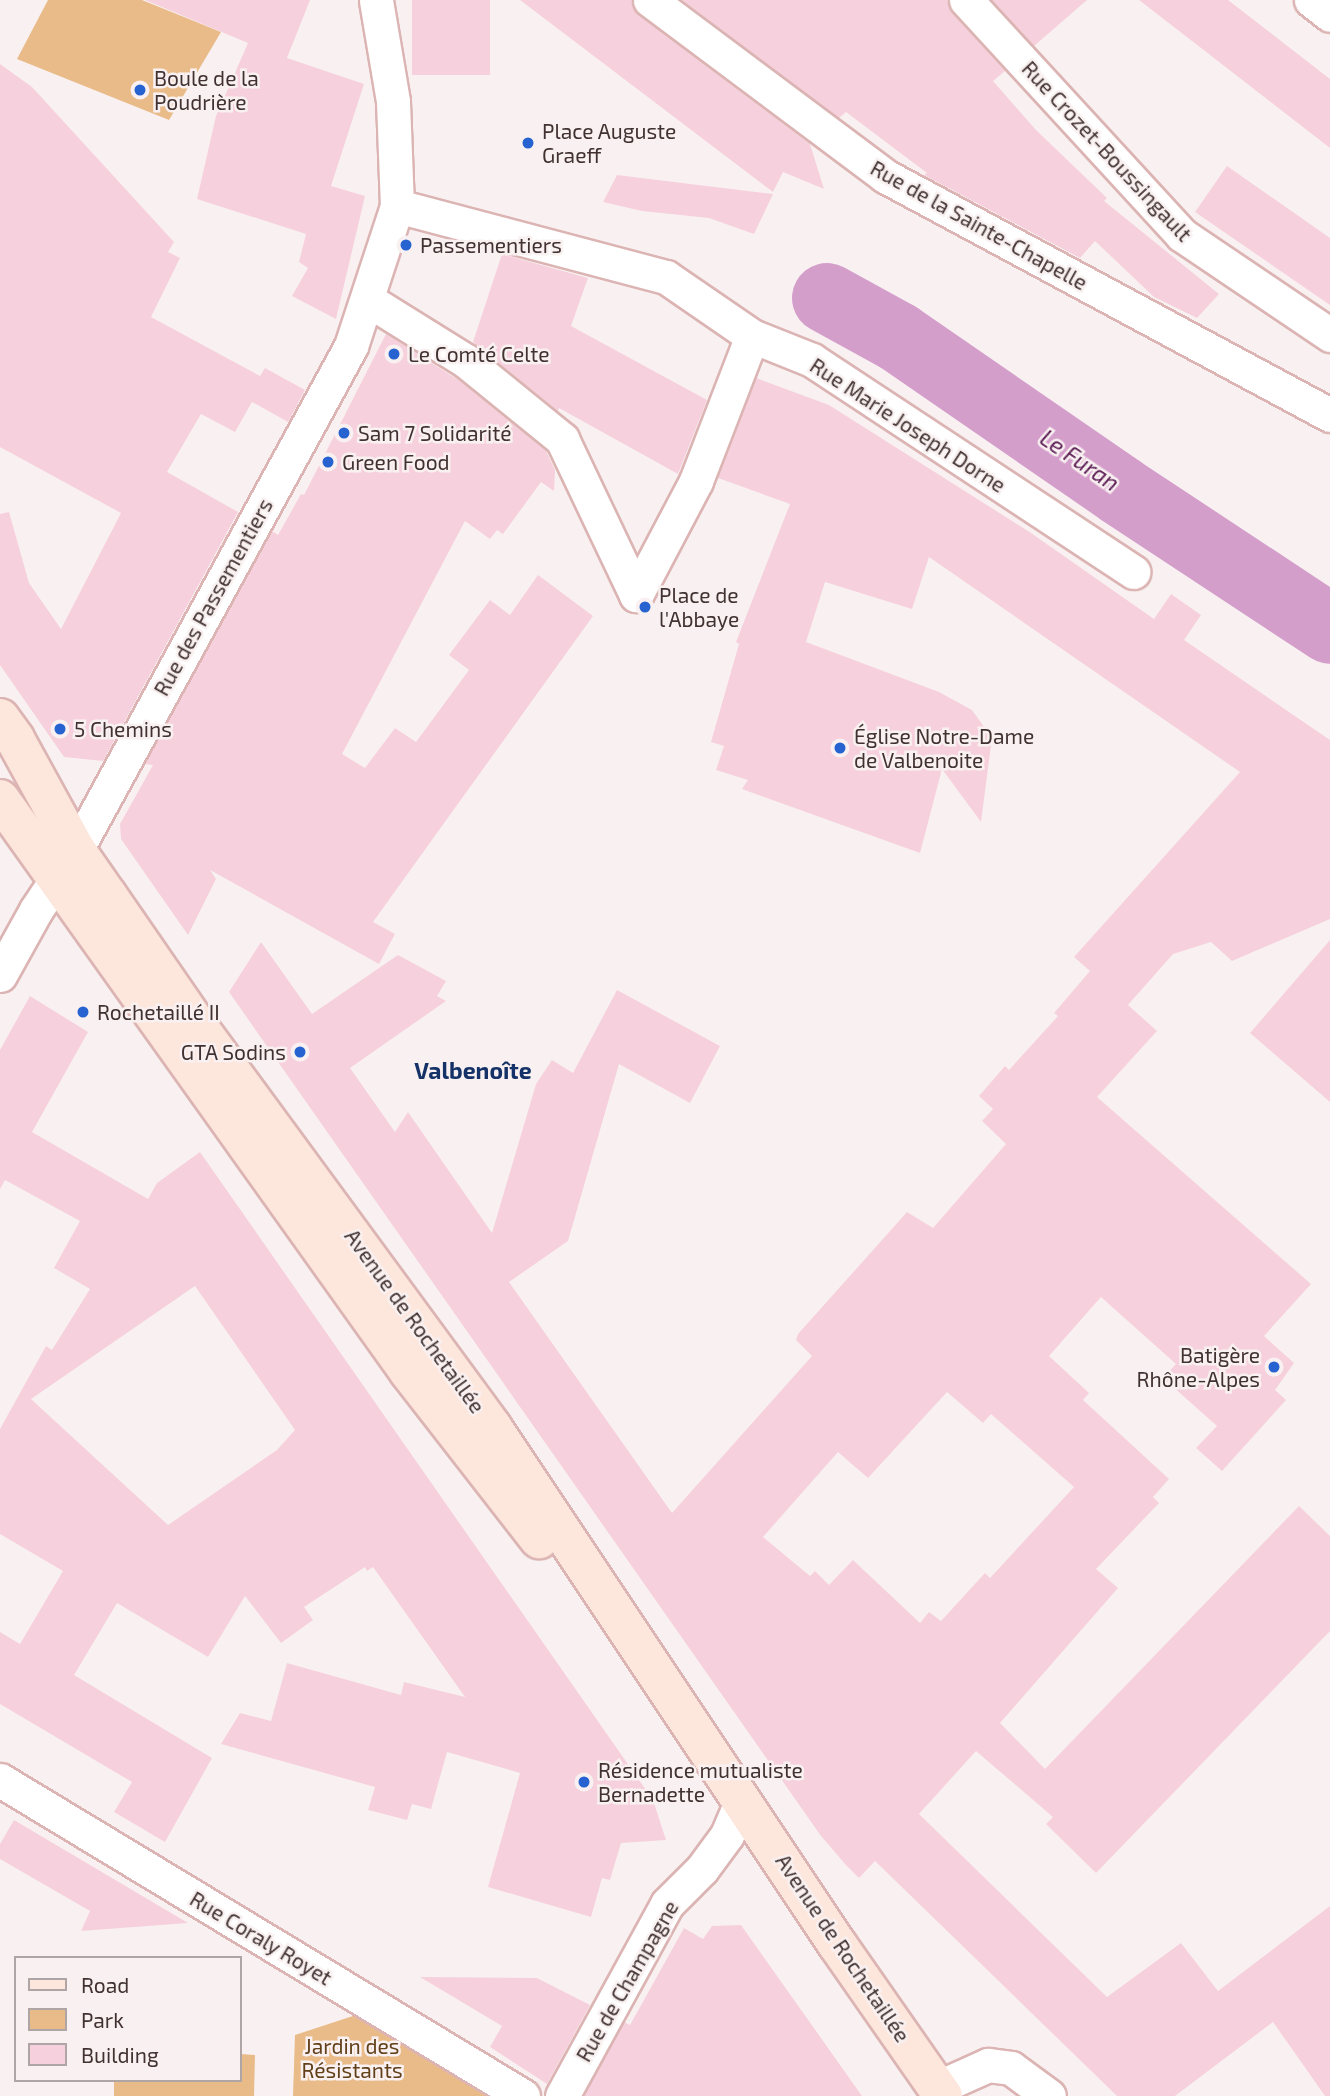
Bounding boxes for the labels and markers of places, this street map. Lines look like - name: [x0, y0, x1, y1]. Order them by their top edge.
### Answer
- place label: Boule de la Poudrière: [154, 65, 259, 115]
- marker: Boule de la Poudrière: [132, 82, 148, 98]
- place label: Place Auguste Graeff: [542, 118, 677, 168]
- marker: Place Auguste Graeff: [520, 135, 536, 151]
- place label: Passementiers: [420, 232, 562, 258]
- marker: Passementiers: [398, 237, 414, 253]
- place label: Le Comté Celte: [408, 341, 550, 367]
- marker: Le Comté Celte: [386, 346, 402, 362]
- place label: Sam 7 Solidarité: [358, 420, 511, 446]
- marker: Sam 7 Solidarité: [336, 425, 352, 441]
- place label: Green Food: [342, 449, 450, 475]
- marker: Green Food: [320, 454, 336, 470]
- place label: Place de l'Abbaye: [659, 582, 739, 632]
- marker: Place de l'Abbaye: [637, 599, 653, 615]
- place label: 5 Chemins: [74, 716, 172, 742]
- marker: 5 Chemins: [52, 721, 68, 737]
- place label: Église Notre-Dame de Valbenoite: [854, 723, 1034, 773]
- marker: Église Notre-Dame de Valbenoite: [832, 740, 848, 756]
- place label: Rochetaillé II: [97, 999, 220, 1025]
- marker: Rochetaillé II: [75, 1004, 91, 1020]
- place label: GTA Sodins: [180, 1039, 286, 1065]
- marker: GTA Sodins: [292, 1044, 308, 1060]
- place label: Batigère Rhône-Alpes: [1137, 1342, 1260, 1392]
- marker: Batigère Rhône-Alpes: [1266, 1359, 1282, 1375]
- place label: Résidence mutualiste Bernadette: [598, 1757, 803, 1807]
- marker: Résidence mutualiste Bernadette: [576, 1774, 592, 1790]

